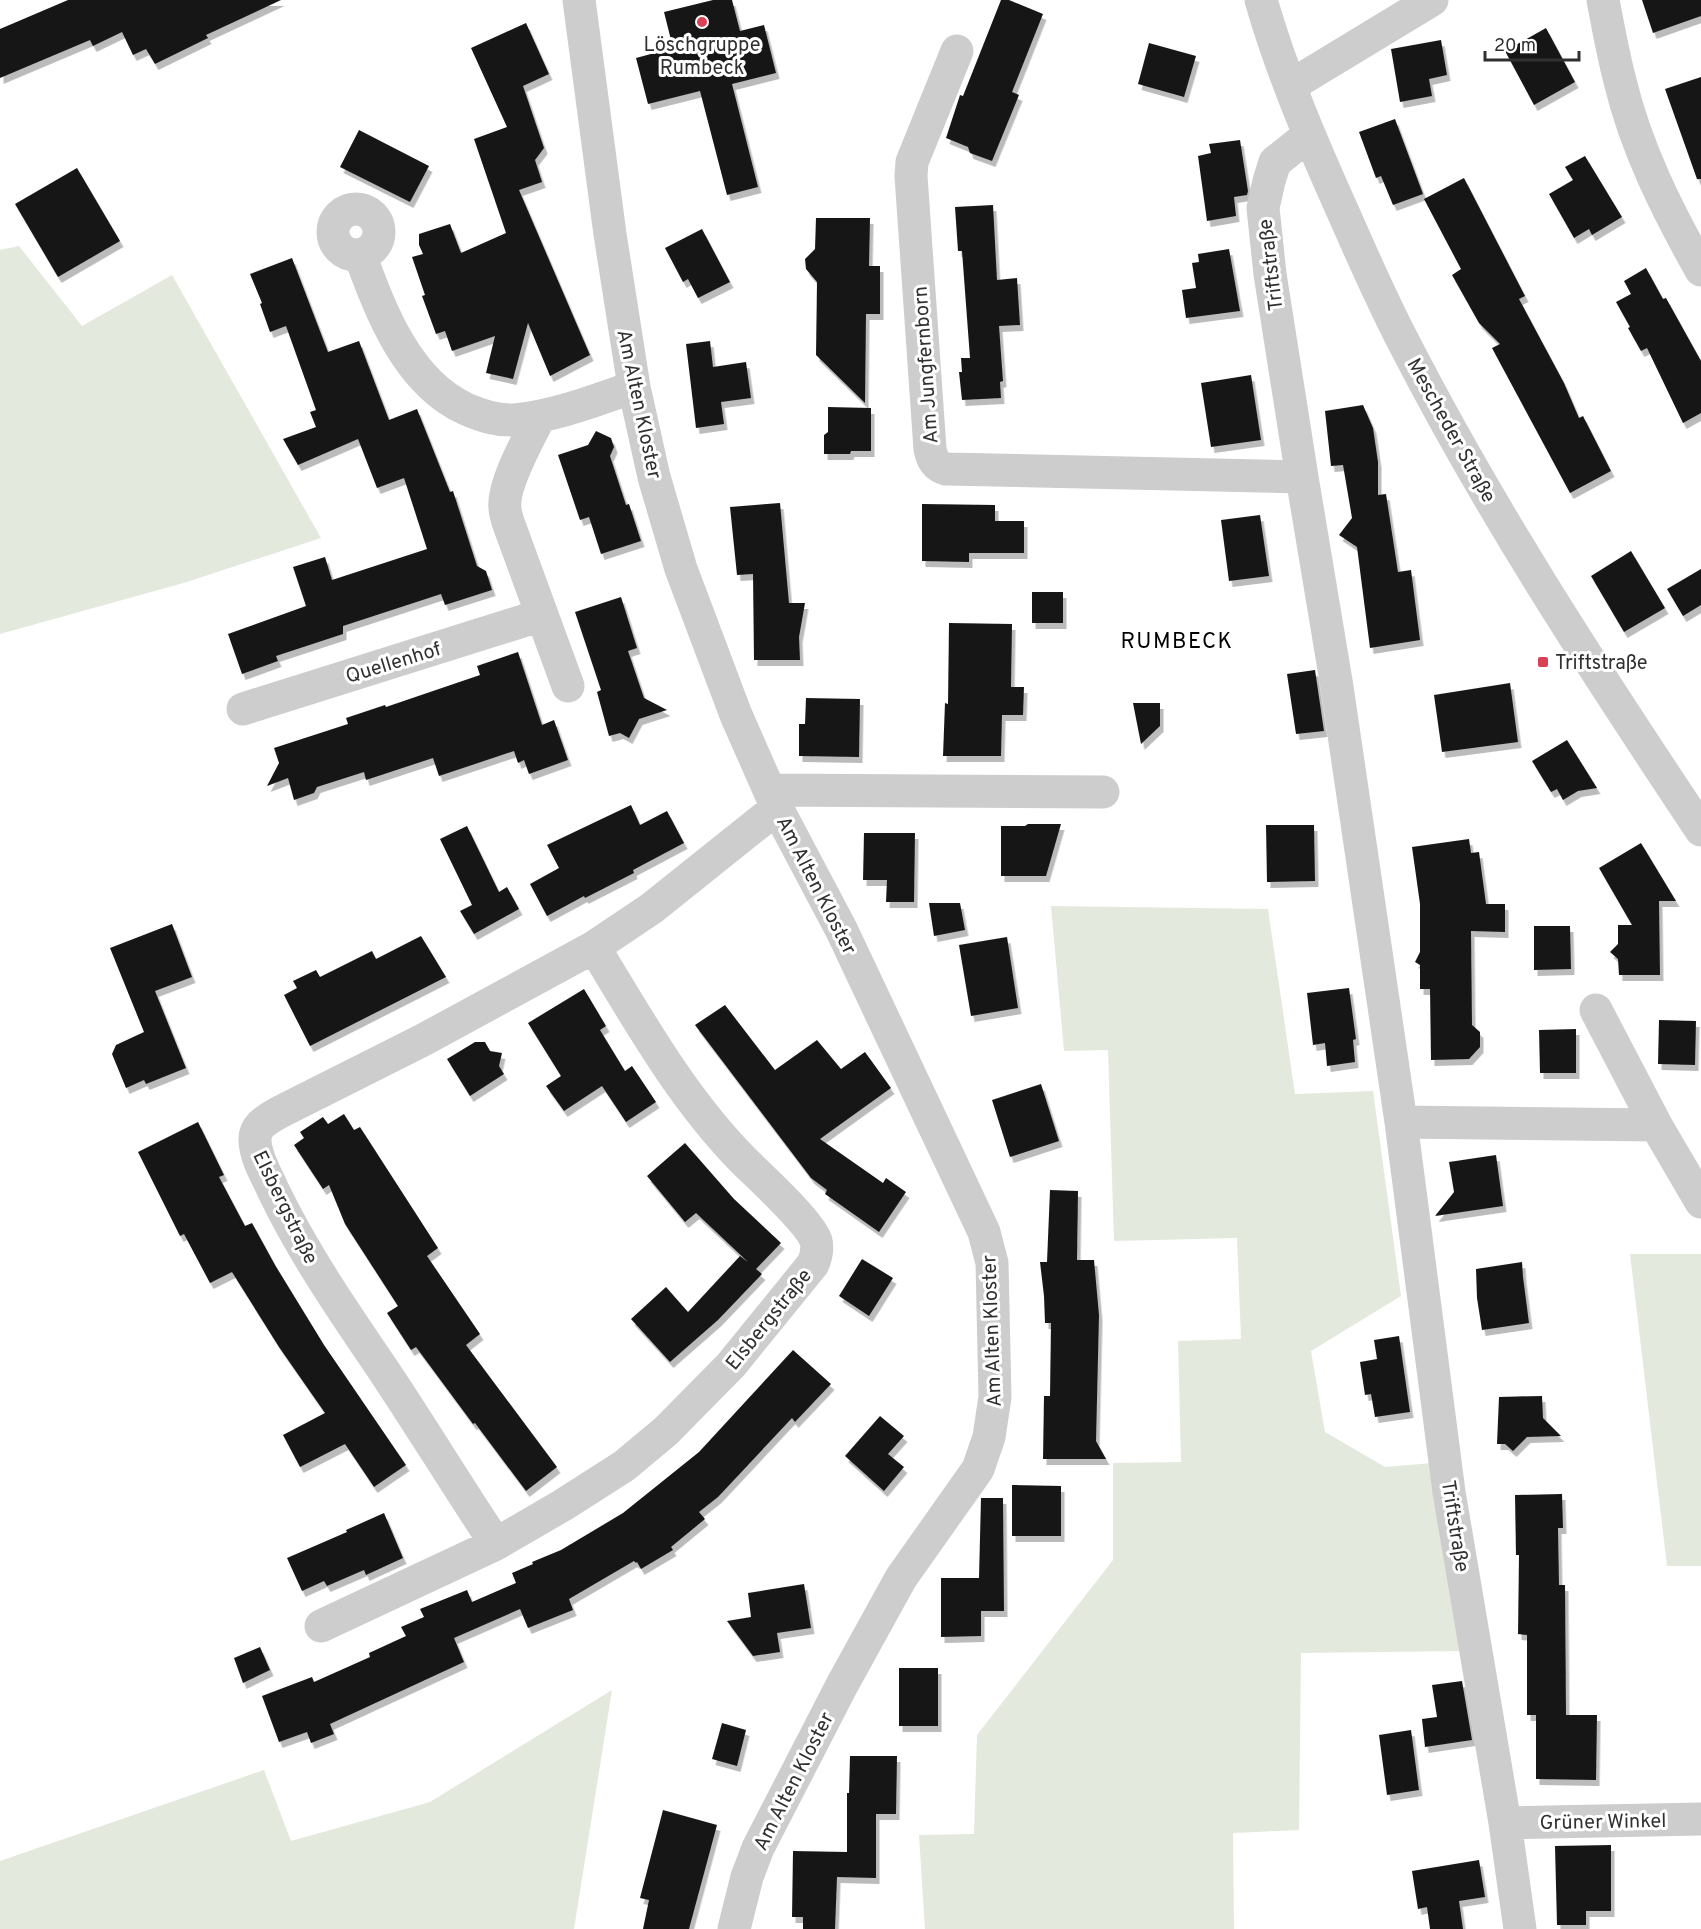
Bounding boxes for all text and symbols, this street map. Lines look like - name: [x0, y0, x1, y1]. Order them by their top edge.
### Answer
- marker: Löschgruppe Rumbeck: [695, 15, 709, 29]
- scale bar: [1485, 24, 1580, 62]
- place label: Löschgruppe Rumbeck: [644, 33, 760, 82]
- text: 20 m: [1494, 35, 1536, 58]
- street label: Triftstraße: [1253, 217, 1291, 312]
- street label: Am Jungfernborn: [909, 285, 945, 445]
- street label: Am Alten Kloster: [610, 327, 667, 482]
- street label: Mescheder Straße: [1400, 354, 1501, 508]
- district label: RUMBECK: [1120, 629, 1234, 656]
- street label: Quellenhof: [343, 637, 445, 691]
- place label: Triftstraße: [1555, 651, 1648, 677]
- marker: Triftstraße: [1536, 655, 1550, 669]
- street label: Am Alten Kloster: [769, 812, 861, 960]
- street label: Elsbergstraße: [245, 1147, 323, 1269]
- street label: Am Alten Kloster: [977, 1254, 1009, 1407]
- street label: Elsbergstraße: [721, 1264, 818, 1376]
- street label: Triftstraße: [1434, 1479, 1474, 1574]
- street label: Am Alten Kloster: [749, 1708, 841, 1856]
- street label: Grüner Winkel: [1540, 1809, 1667, 1837]

